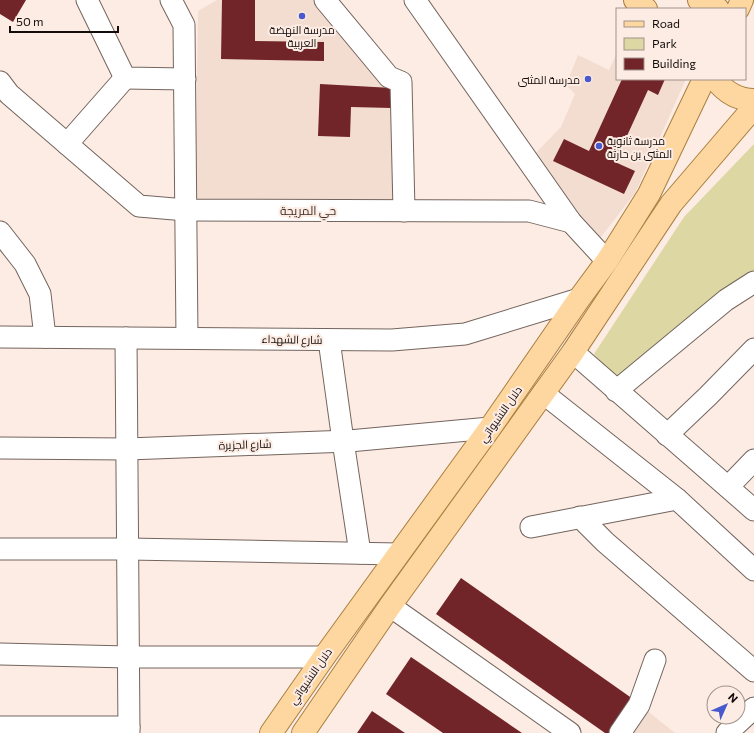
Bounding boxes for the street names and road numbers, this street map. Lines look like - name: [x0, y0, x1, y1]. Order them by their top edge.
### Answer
- street label: شارع الشهداء: [261, 332, 323, 348]
- street label: دلال النشيواتي: [476, 383, 527, 446]
- street label: شارع الجزيرة: [218, 437, 272, 453]
- street label: دلال النشيواتي: [286, 645, 337, 708]

